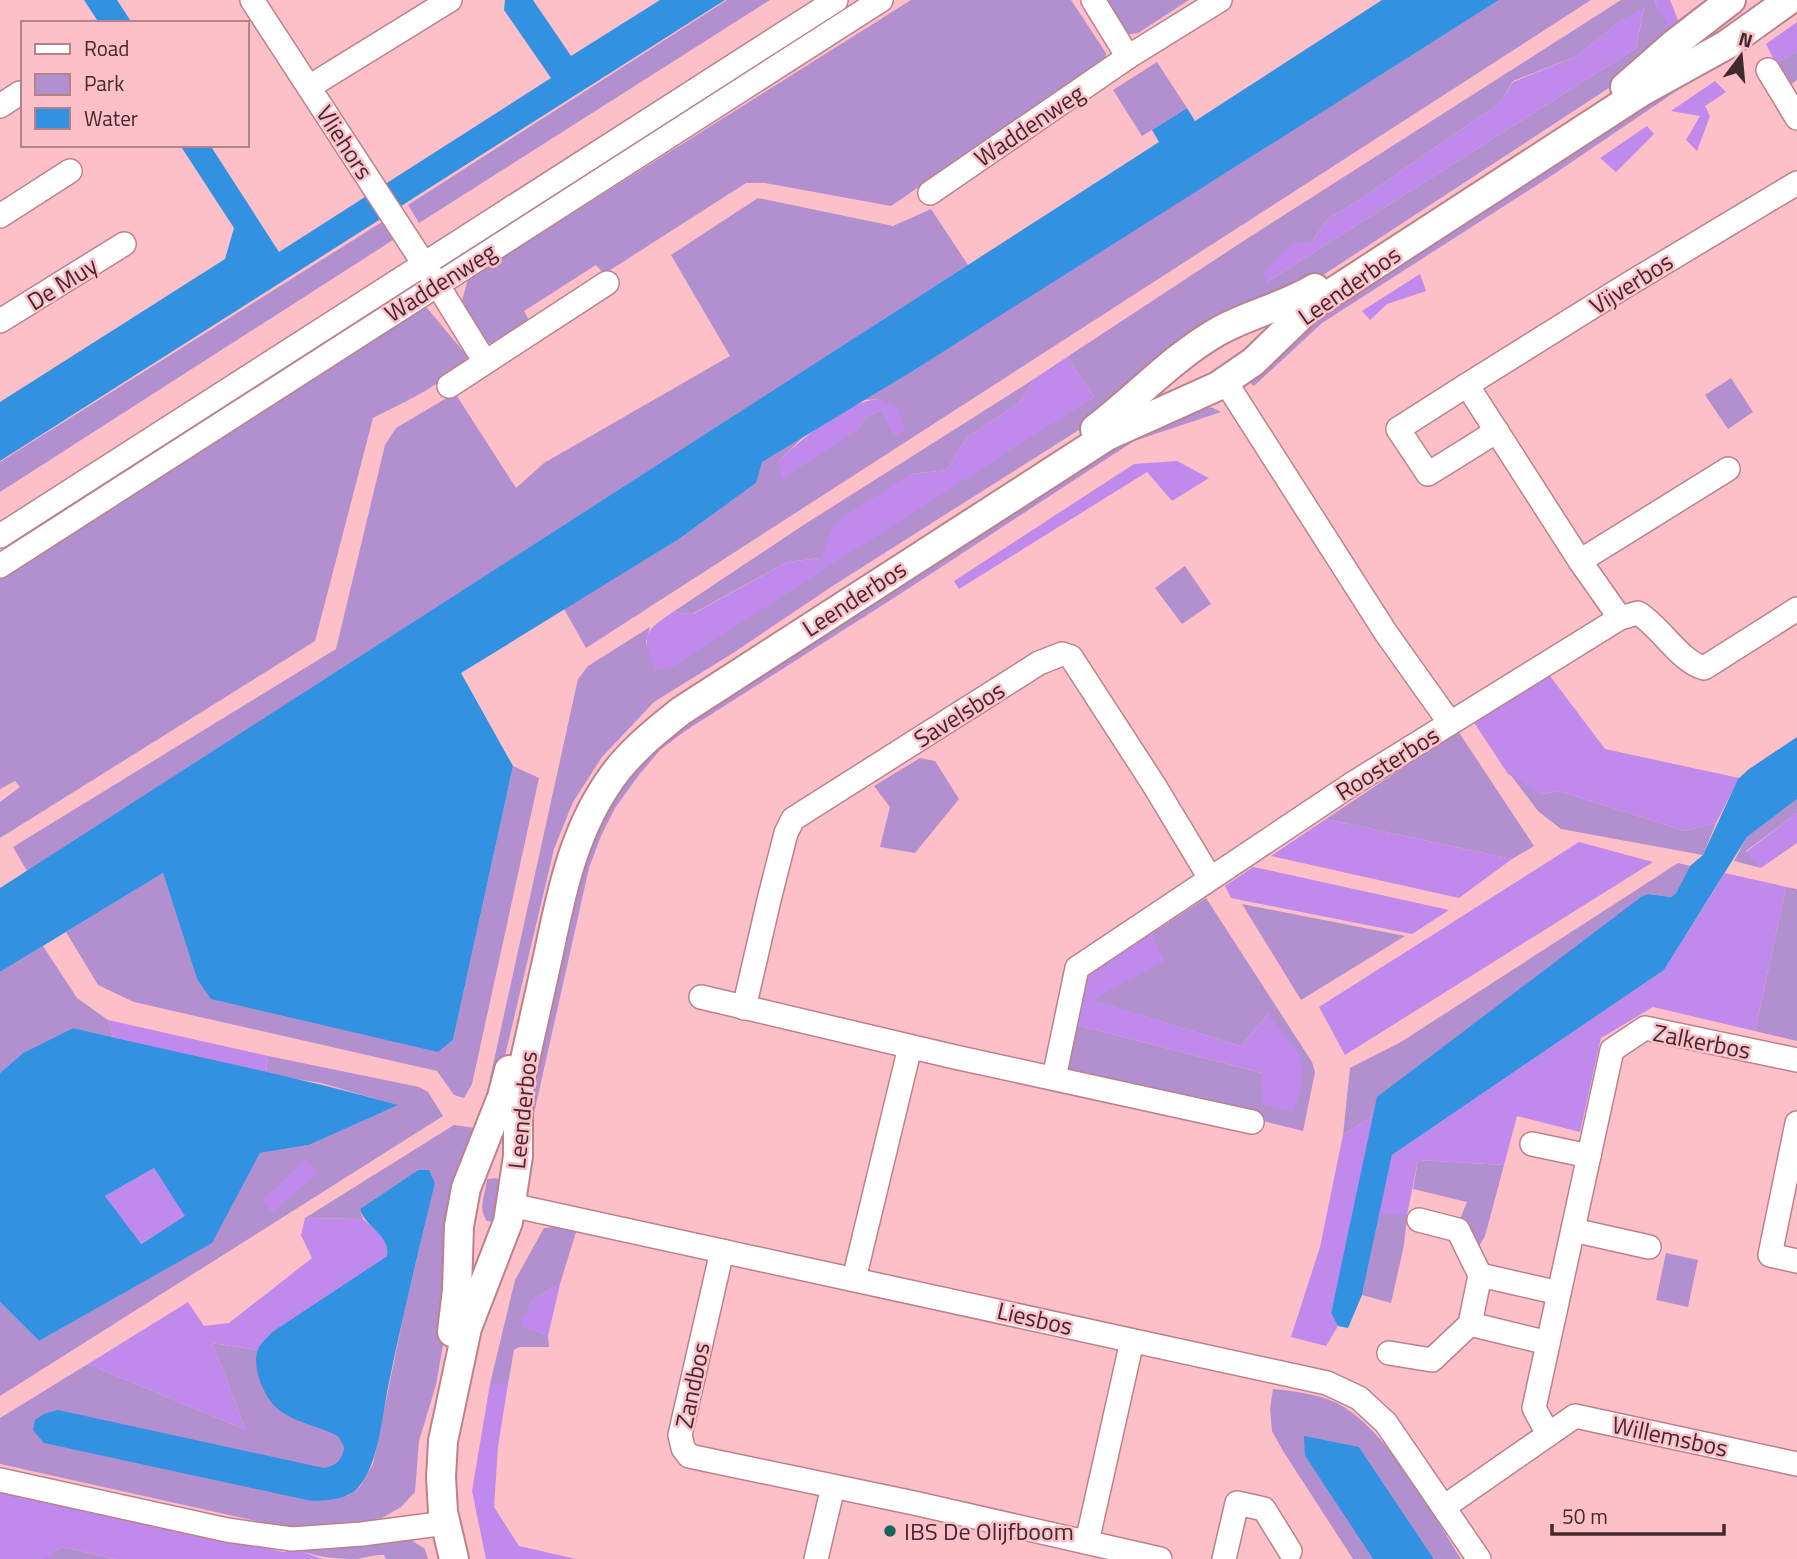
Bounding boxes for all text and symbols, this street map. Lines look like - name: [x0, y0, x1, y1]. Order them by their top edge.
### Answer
- legend: [21, 21, 248, 147]
- north arrow: [1706, 21, 1776, 91]
- text: N: [1735, 23, 1756, 55]
- text: Road: [84, 32, 129, 64]
- text: Park: [84, 67, 124, 99]
- street label: Waddenweg: [967, 75, 1091, 175]
- street label: Vliehors: [308, 98, 382, 186]
- text: Water: [84, 102, 138, 134]
- street label: Waddenweg: [377, 233, 503, 331]
- street label: Leenderbos: [1290, 236, 1408, 334]
- street label: Vijverbos: [1582, 243, 1680, 323]
- street label: De Muy: [20, 247, 105, 319]
- street label: Leenderbos: [795, 551, 913, 645]
- street label: Savelsbos: [906, 672, 1012, 756]
- street label: Roosterbos: [1328, 717, 1446, 809]
- street label: Zalkerbos: [1650, 1014, 1754, 1068]
- street label: Leenderbos: [498, 1049, 546, 1171]
- street label: Liesbos: [994, 1292, 1076, 1344]
- street label: Zandbos: [665, 1339, 719, 1431]
- street label: Willemsbos: [1609, 1406, 1731, 1466]
- scale bar: [1552, 1492, 1724, 1536]
- text: 50 m: [1562, 1500, 1608, 1532]
- place label: IBS De Olijfboom: [904, 1513, 1074, 1549]
- marker: IBS De Olijfboom: [882, 1523, 898, 1539]

